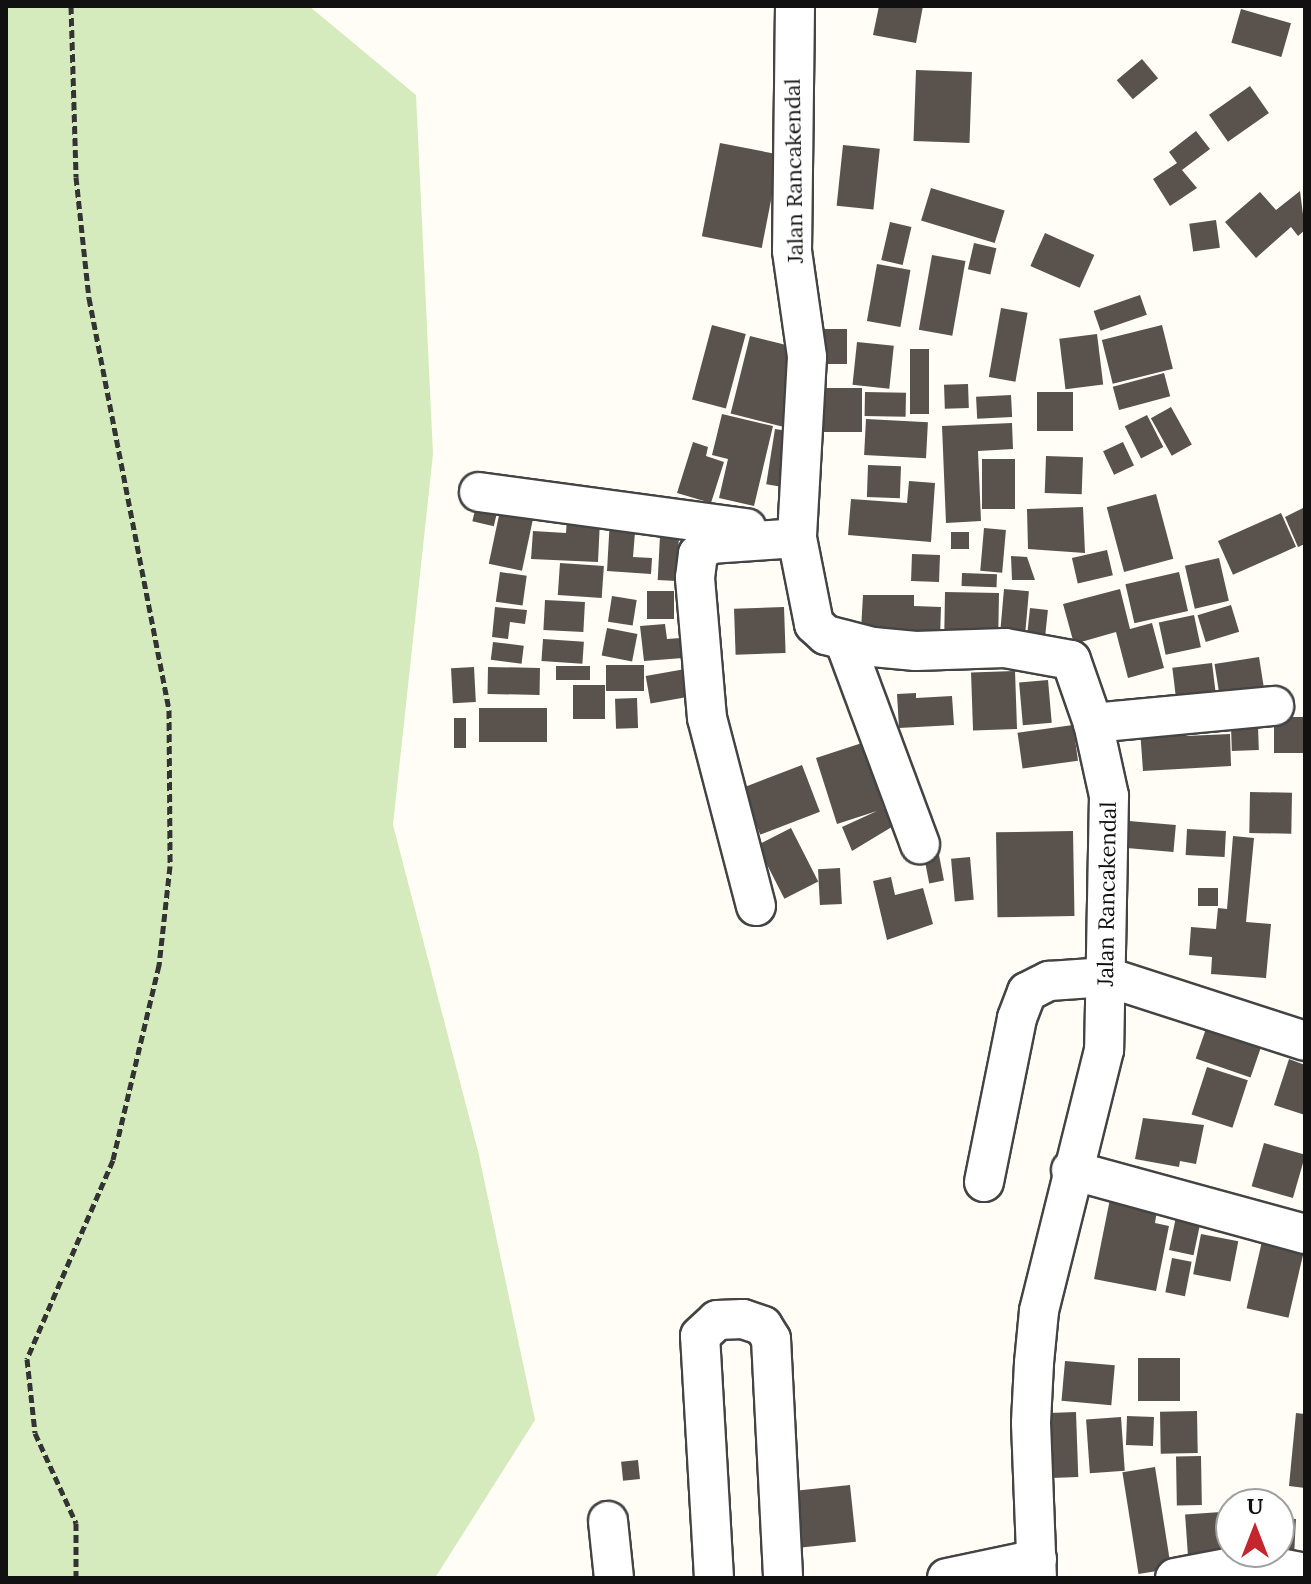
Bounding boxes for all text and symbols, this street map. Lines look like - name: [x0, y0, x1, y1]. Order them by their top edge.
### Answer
- street label: Jalan Rancakendal: [779, 78, 809, 264]
- street label: Jalan Rancakendal: [1092, 801, 1122, 987]
- north arrow: [1215, 1488, 1295, 1568]
- text: U: [1247, 1492, 1263, 1520]

